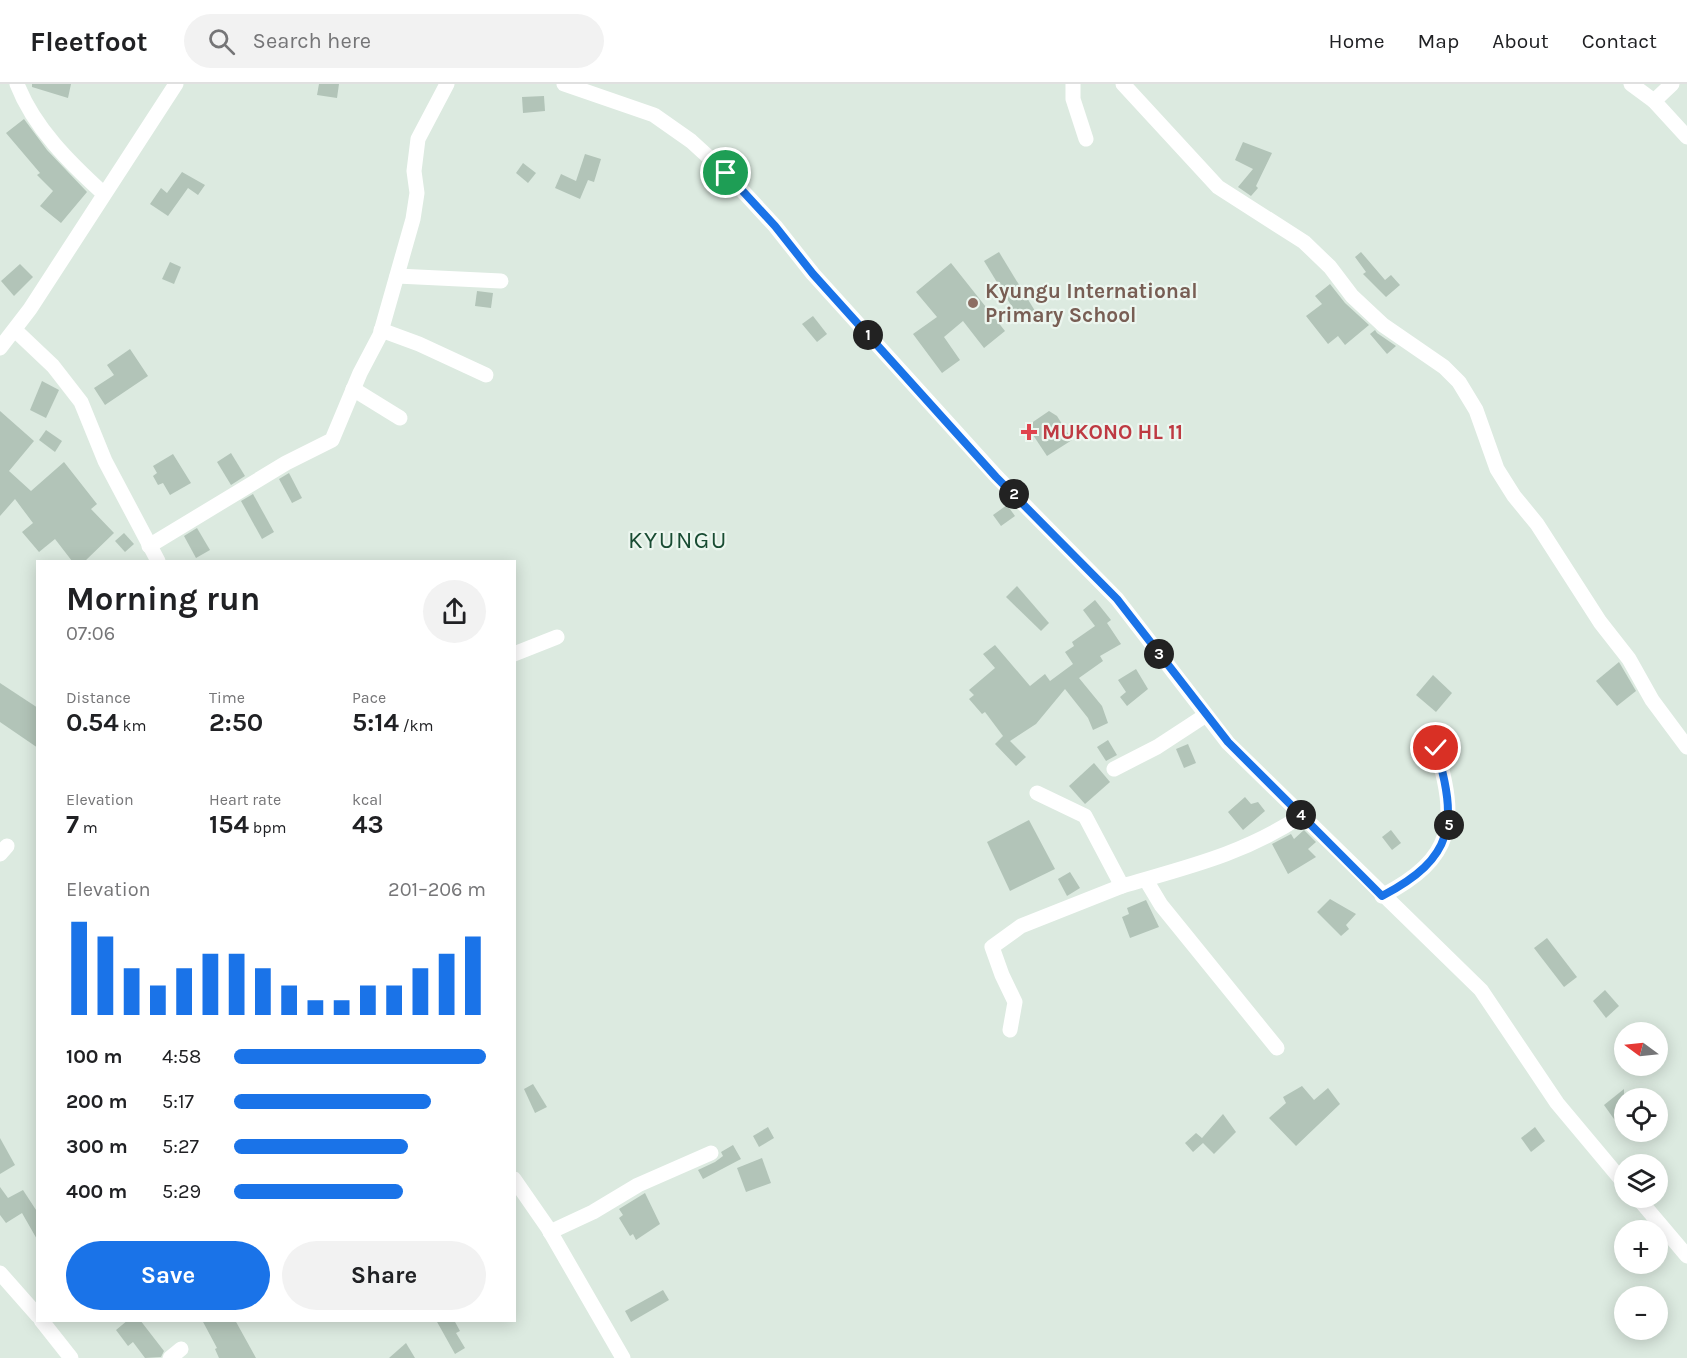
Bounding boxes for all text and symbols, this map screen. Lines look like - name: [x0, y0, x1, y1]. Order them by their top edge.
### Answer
- search box: [184, 14, 604, 68]
- text: Fleetfoot: [30, 25, 148, 58]
- icon: search: [205, 25, 238, 58]
- text: Search here: [253, 28, 371, 54]
- text: Home: [1329, 29, 1385, 53]
- text: Map: [1418, 29, 1459, 53]
- text: About: [1492, 29, 1549, 53]
- text: Contact: [1582, 29, 1657, 53]
- pin: [700, 147, 751, 198]
- icon: arrive: [709, 156, 742, 189]
- place label: Kyungu International Primary School: [985, 279, 1198, 327]
- marker: Kyungu International Primary School: [966, 296, 980, 310]
- pin: 1: [853, 320, 883, 350]
- text: 1: [865, 325, 871, 344]
- place label: MUKONO HL 11: [1042, 420, 1183, 444]
- marker: MUKONO HL 11: [1020, 423, 1038, 441]
- pin: 2: [999, 479, 1029, 509]
- text: 2: [1009, 484, 1019, 503]
- district label: KYUNGU: [628, 526, 728, 554]
- text: Morning run: [66, 580, 260, 618]
- button: share: [423, 580, 486, 643]
- text: 07:06: [66, 622, 115, 645]
- pin: 3: [1144, 639, 1174, 669]
- text: 3: [1154, 644, 1164, 663]
- text: Distance: [66, 688, 131, 707]
- text: Time: [209, 688, 245, 707]
- text: Pace: [352, 688, 386, 707]
- text: 0.54: [66, 707, 119, 738]
- text: 2:50: [209, 707, 263, 738]
- text: 5:14: [352, 707, 399, 738]
- text: km: [119, 716, 146, 735]
- text: /km: [399, 716, 434, 735]
- pin: [1410, 722, 1461, 773]
- icon: check: [1419, 731, 1452, 764]
- text: Elevation: [66, 790, 134, 809]
- text: Heart rate: [209, 790, 281, 809]
- text: kcal: [352, 790, 383, 809]
- pin: 4: [1286, 800, 1316, 830]
- text: 4: [1296, 805, 1306, 824]
- text: 7: [66, 809, 79, 840]
- text: 154: [209, 809, 249, 840]
- text: 43: [352, 809, 384, 840]
- pin: 5: [1434, 810, 1464, 840]
- text: 5: [1444, 815, 1454, 834]
- text: m: [79, 818, 98, 837]
- text: bpm: [249, 818, 286, 837]
- text: Elevation: [66, 878, 151, 901]
- text: 201–206 m: [388, 878, 486, 901]
- north arrow: [1614, 1022, 1668, 1076]
- map controls: [1614, 1022, 1668, 1340]
- text: 100 m: [66, 1045, 122, 1068]
- text: 4:58: [162, 1045, 201, 1068]
- button: locate: [1614, 1088, 1668, 1142]
- text: 200 m: [66, 1090, 127, 1113]
- text: 5:17: [162, 1090, 194, 1113]
- text: 300 m: [66, 1135, 128, 1158]
- text: 5:27: [162, 1135, 199, 1158]
- button: layers: [1614, 1154, 1668, 1208]
- text: 400 m: [66, 1180, 127, 1203]
- text: 5:29: [162, 1180, 201, 1203]
- button: +: [1614, 1220, 1668, 1274]
- button: Save: [66, 1241, 270, 1310]
- button: Share: [282, 1241, 486, 1310]
- button: −: [1614, 1286, 1668, 1340]

